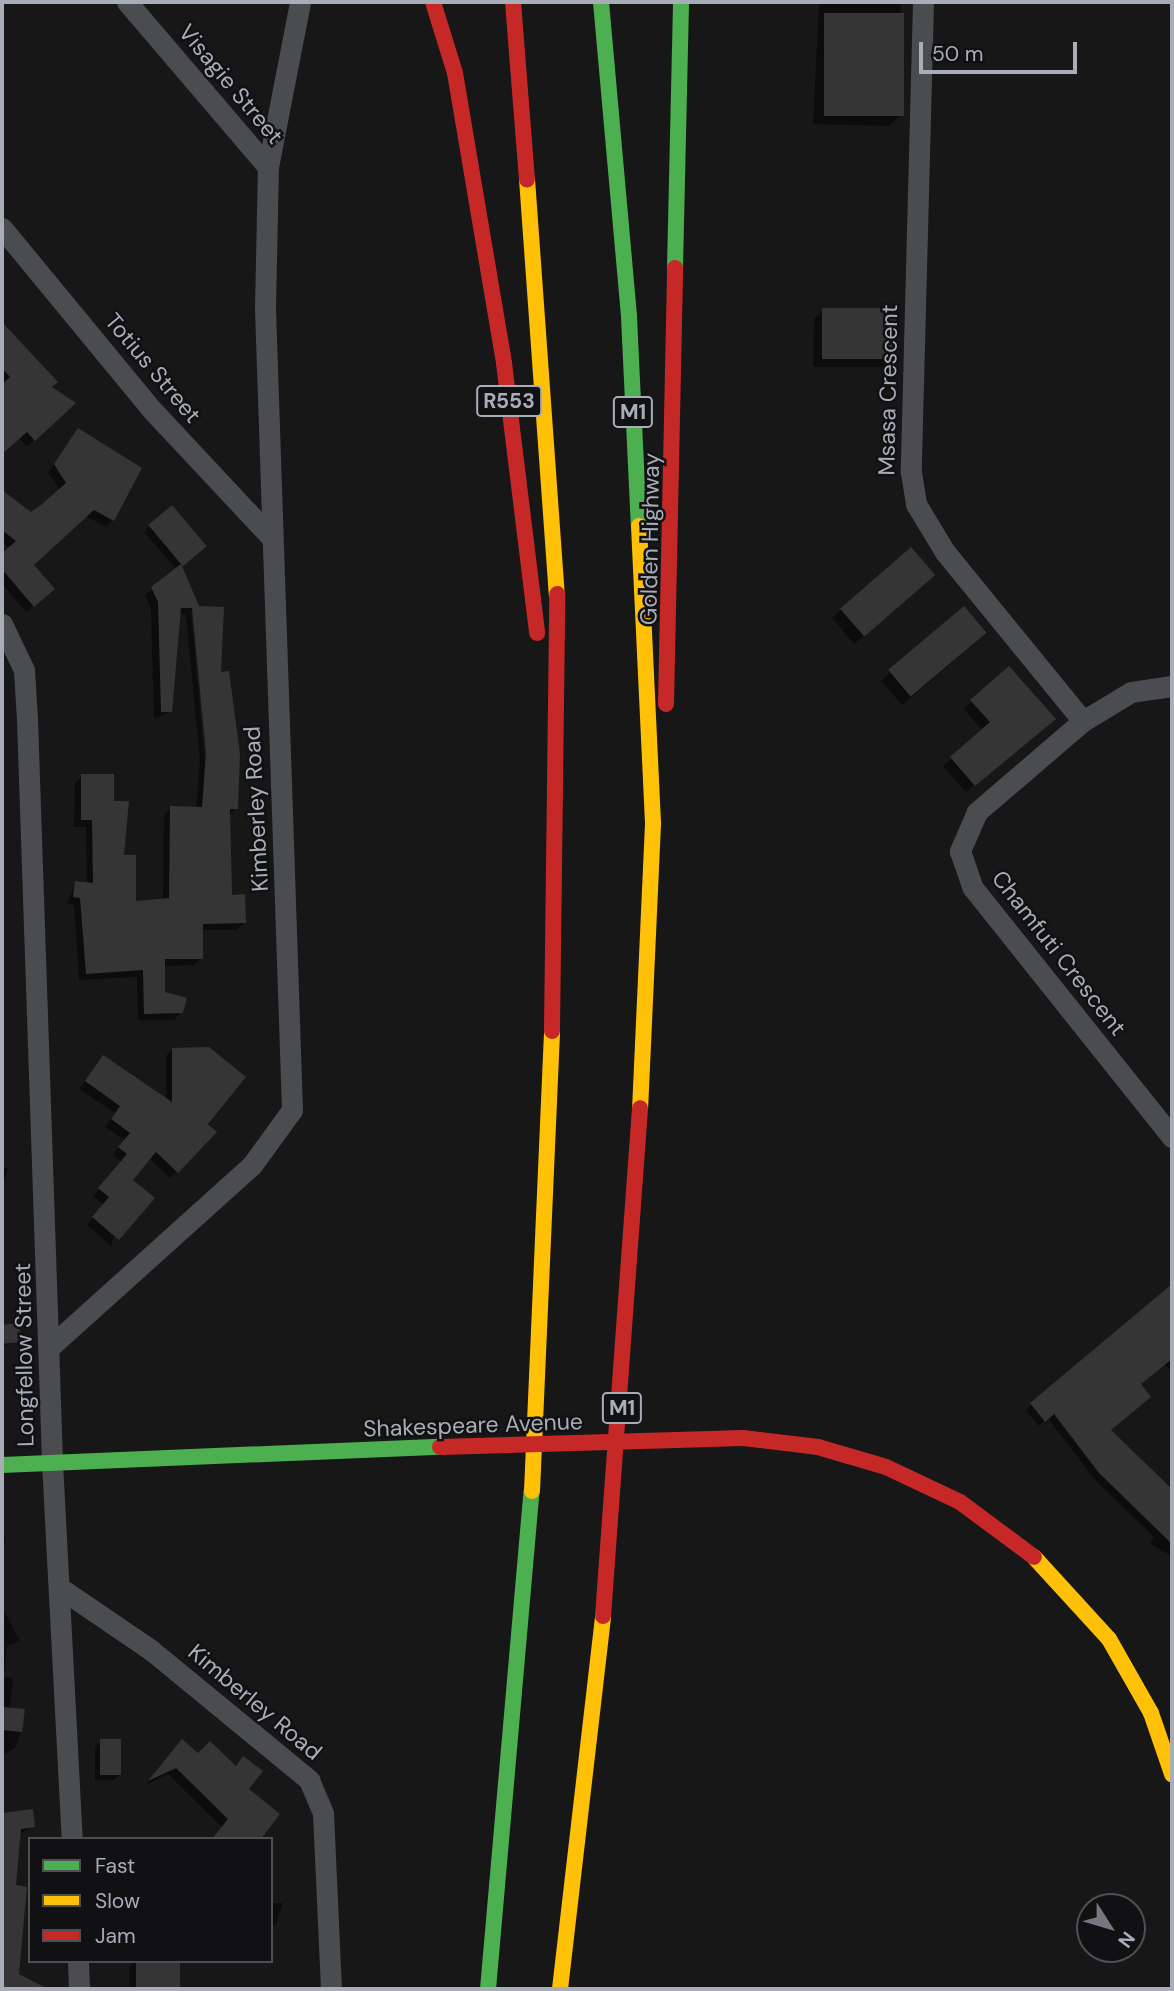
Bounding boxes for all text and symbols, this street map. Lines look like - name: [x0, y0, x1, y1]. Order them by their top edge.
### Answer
- street label: Visagie Street: [173, 19, 289, 149]
- scale bar: [922, 28, 1080, 72]
- text: 50 m: [932, 40, 983, 68]
- street label: Msasa Crescent: [873, 304, 903, 476]
- street label: Totius Street: [99, 308, 207, 428]
- road number: R553: [476, 384, 542, 418]
- road number: M1: [612, 394, 654, 430]
- street label: Golden Highway: [635, 453, 665, 625]
- street label: Kimberley Road: [238, 726, 274, 892]
- street label: Chamfuti Crescent: [986, 865, 1132, 1041]
- street label: Longfellow Street: [9, 1263, 39, 1447]
- road number: M1: [601, 1390, 643, 1426]
- street label: Shakespeare Avenue: [363, 1407, 583, 1443]
- street label: Kimberley Road: [183, 1638, 327, 1766]
- legend: [28, 1837, 273, 1963]
- text: Fast: [95, 1852, 135, 1880]
- text: Slow: [95, 1887, 140, 1915]
- north arrow: [1076, 1893, 1146, 1963]
- text: Jam: [95, 1922, 136, 1950]
- text: N: [1112, 1927, 1141, 1953]

